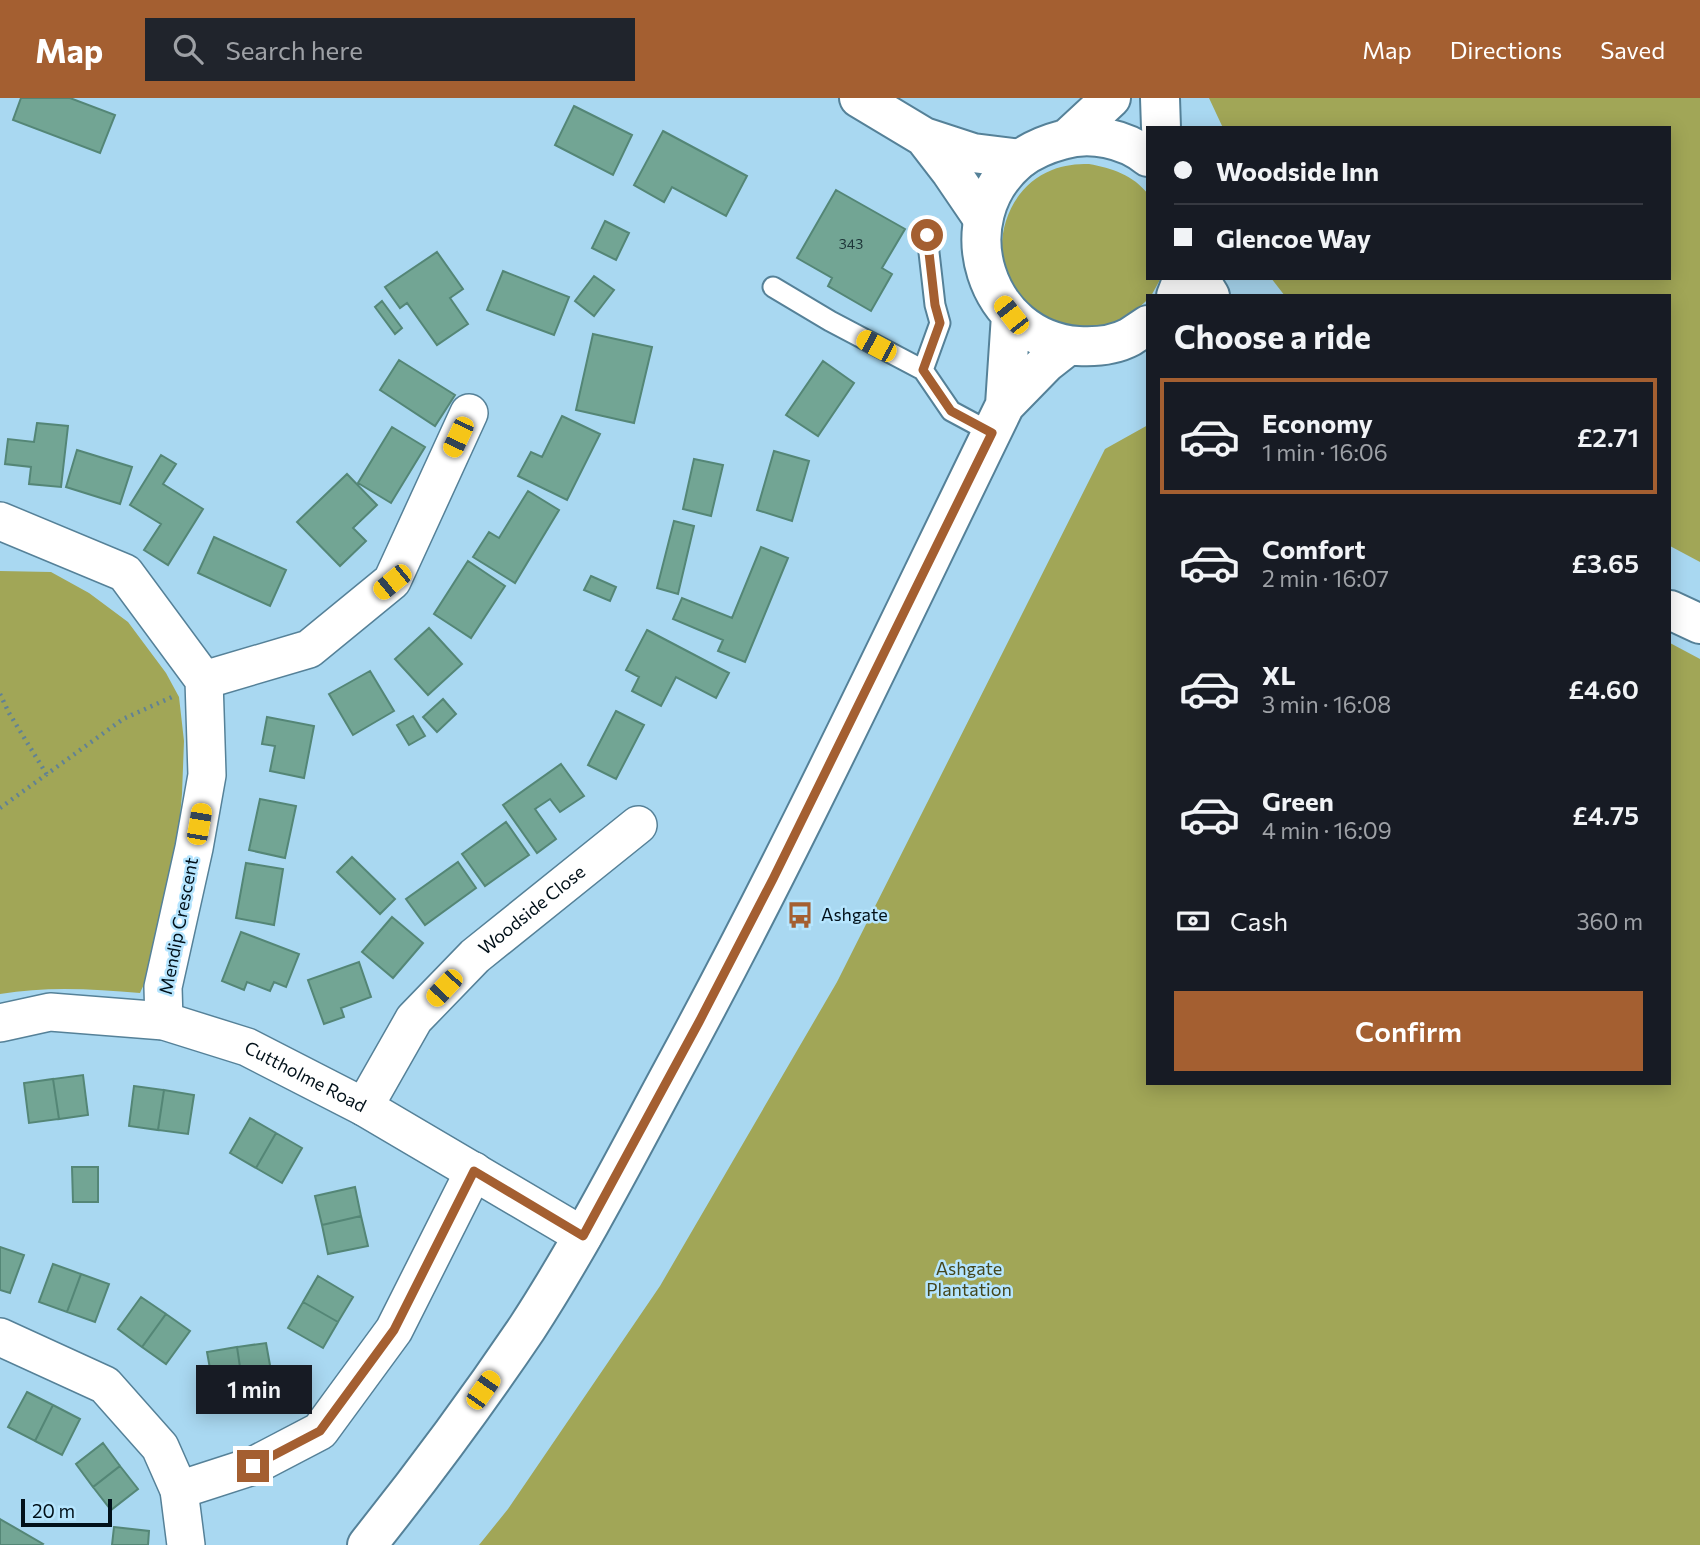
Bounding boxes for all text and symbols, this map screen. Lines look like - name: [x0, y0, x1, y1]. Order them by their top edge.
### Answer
- search box: [145, 18, 635, 81]
- text: Map: [35, 29, 103, 70]
- icon: search: [169, 30, 207, 68]
- text: Search here: [225, 34, 363, 65]
- text: Map: [1362, 35, 1412, 64]
- text: Directions: [1450, 35, 1562, 64]
- text: Saved: [1600, 35, 1665, 64]
- text: Woodside Inn: [1216, 155, 1379, 186]
- route start: [911, 219, 943, 251]
- text: Glencoe Way: [1216, 222, 1371, 253]
- house number: 343: [839, 235, 863, 252]
- car: [990, 292, 1033, 338]
- text: Choose a ride: [1174, 316, 1371, 356]
- car: [853, 327, 900, 365]
- icon: car: [1178, 405, 1241, 468]
- text: Economy: [1262, 407, 1373, 438]
- car: [440, 414, 477, 460]
- text: £2.71: [1577, 421, 1639, 452]
- text: 1 min · 16:06: [1262, 438, 1388, 466]
- icon: car: [1178, 531, 1241, 594]
- text: Comfort: [1262, 533, 1365, 564]
- text: £3.65: [1571, 547, 1639, 578]
- car: [370, 561, 415, 603]
- text: 2 min · 16:07: [1262, 564, 1389, 592]
- icon: car: [1178, 657, 1241, 720]
- text: XL: [1262, 659, 1296, 690]
- text: £4.60: [1568, 673, 1639, 704]
- text: 3 min · 16:08: [1262, 690, 1391, 718]
- icon: car: [1178, 783, 1241, 846]
- text: Green: [1262, 785, 1334, 816]
- text: £4.75: [1572, 799, 1639, 830]
- car: [186, 801, 213, 847]
- text: 4 min · 16:09: [1262, 816, 1392, 844]
- street label: Mendip Crescent: [154, 855, 202, 996]
- street label: Woodside Close: [474, 860, 589, 959]
- bus stop icon: Ashgate: [785, 900, 815, 930]
- icon: cash: [1174, 902, 1212, 940]
- place label: Ashgate: [821, 903, 888, 925]
- text: Cash: [1230, 905, 1288, 936]
- text: 360 m: [1576, 907, 1643, 935]
- car: [422, 965, 467, 1011]
- button: Confirm: [1174, 991, 1643, 1071]
- street label: Cuttholme Road: [241, 1036, 370, 1116]
- park label: Ashgate Plantation: [926, 1257, 1012, 1300]
- callout: 1 min: [195, 1364, 311, 1414]
- car: [463, 1367, 504, 1413]
- text: 1 min: [227, 1375, 281, 1403]
- route end: [237, 1450, 269, 1482]
- scale bar: [21, 1496, 112, 1528]
- text: 20 m: [32, 1499, 75, 1522]

